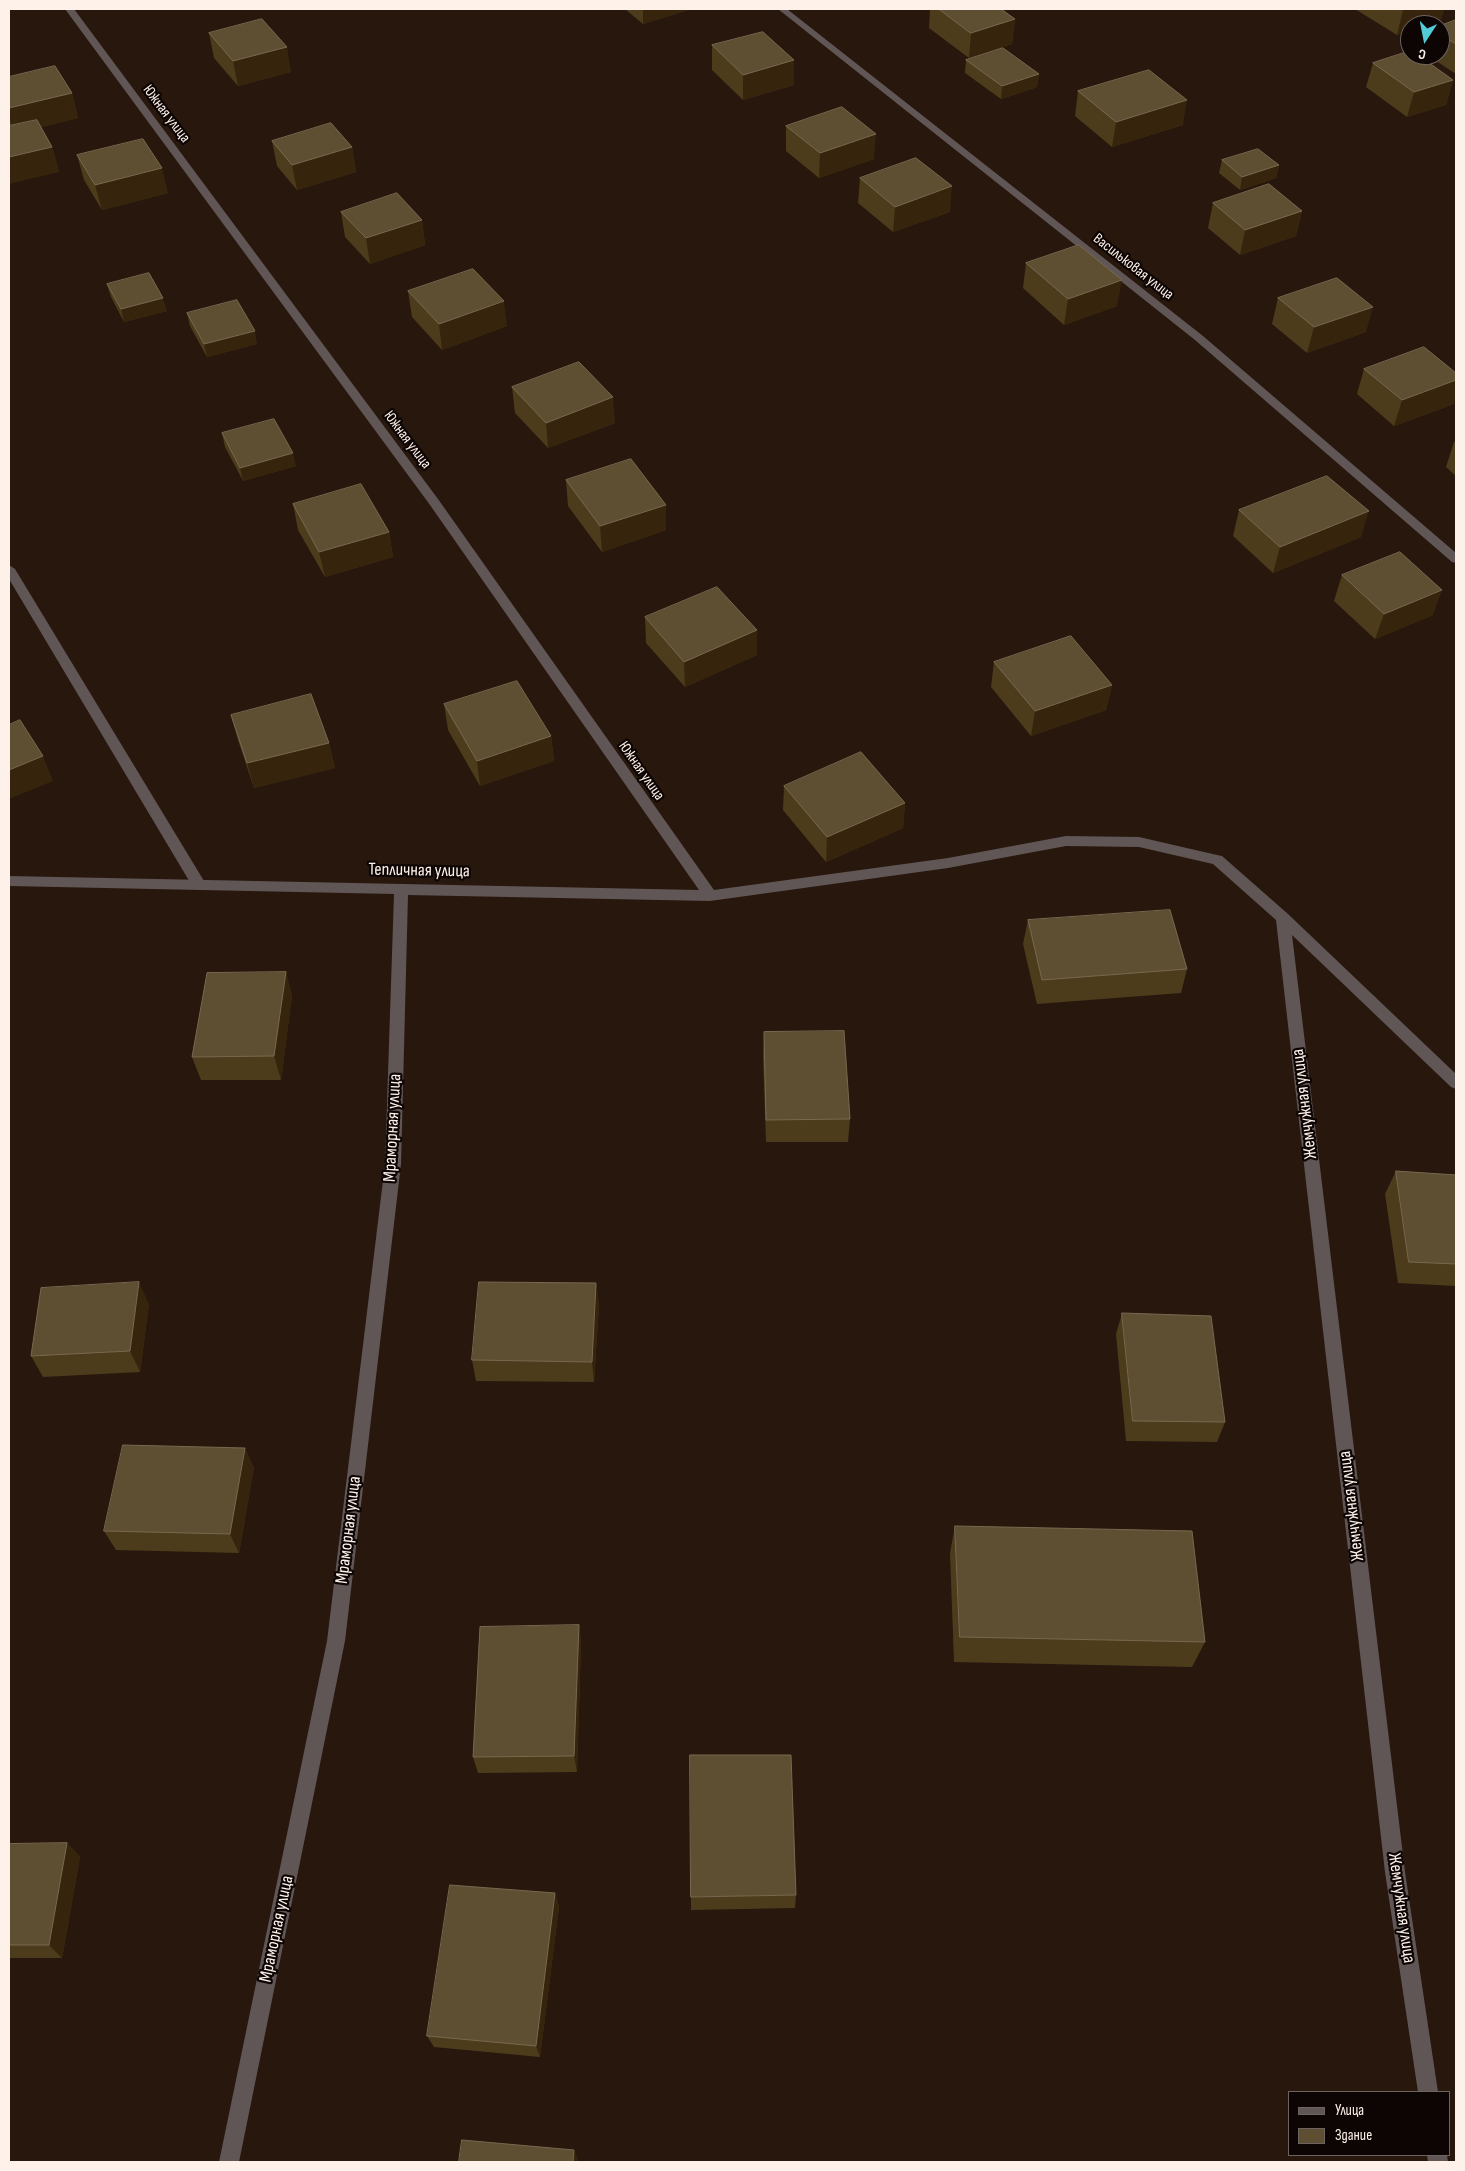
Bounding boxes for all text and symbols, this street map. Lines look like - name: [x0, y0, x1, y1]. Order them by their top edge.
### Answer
- north arrow: [1400, 15, 1450, 65]
- text: С: [1417, 45, 1427, 63]
- street label: Южная улица: [138, 82, 194, 146]
- street label: Васильковая улица: [1089, 230, 1177, 304]
- street label: Южная улица: [379, 408, 435, 472]
- street label: Южная улица: [614, 738, 668, 804]
- street label: Тепличная улица: [368, 859, 470, 883]
- street label: Жемчужная улица: [1288, 1048, 1322, 1160]
- street label: Мраморная улица: [379, 1073, 407, 1183]
- street label: Жемчужная улица: [1335, 1450, 1369, 1562]
- street label: Мраморная улица: [332, 1475, 366, 1585]
- street label: Жемчужная улица: [1383, 1852, 1419, 1964]
- street label: Мраморная улица: [255, 1874, 299, 1984]
- legend: [1288, 2091, 1450, 2156]
- text: Улица: [1335, 2101, 1364, 2120]
- text: Здание: [1335, 2126, 1372, 2145]

